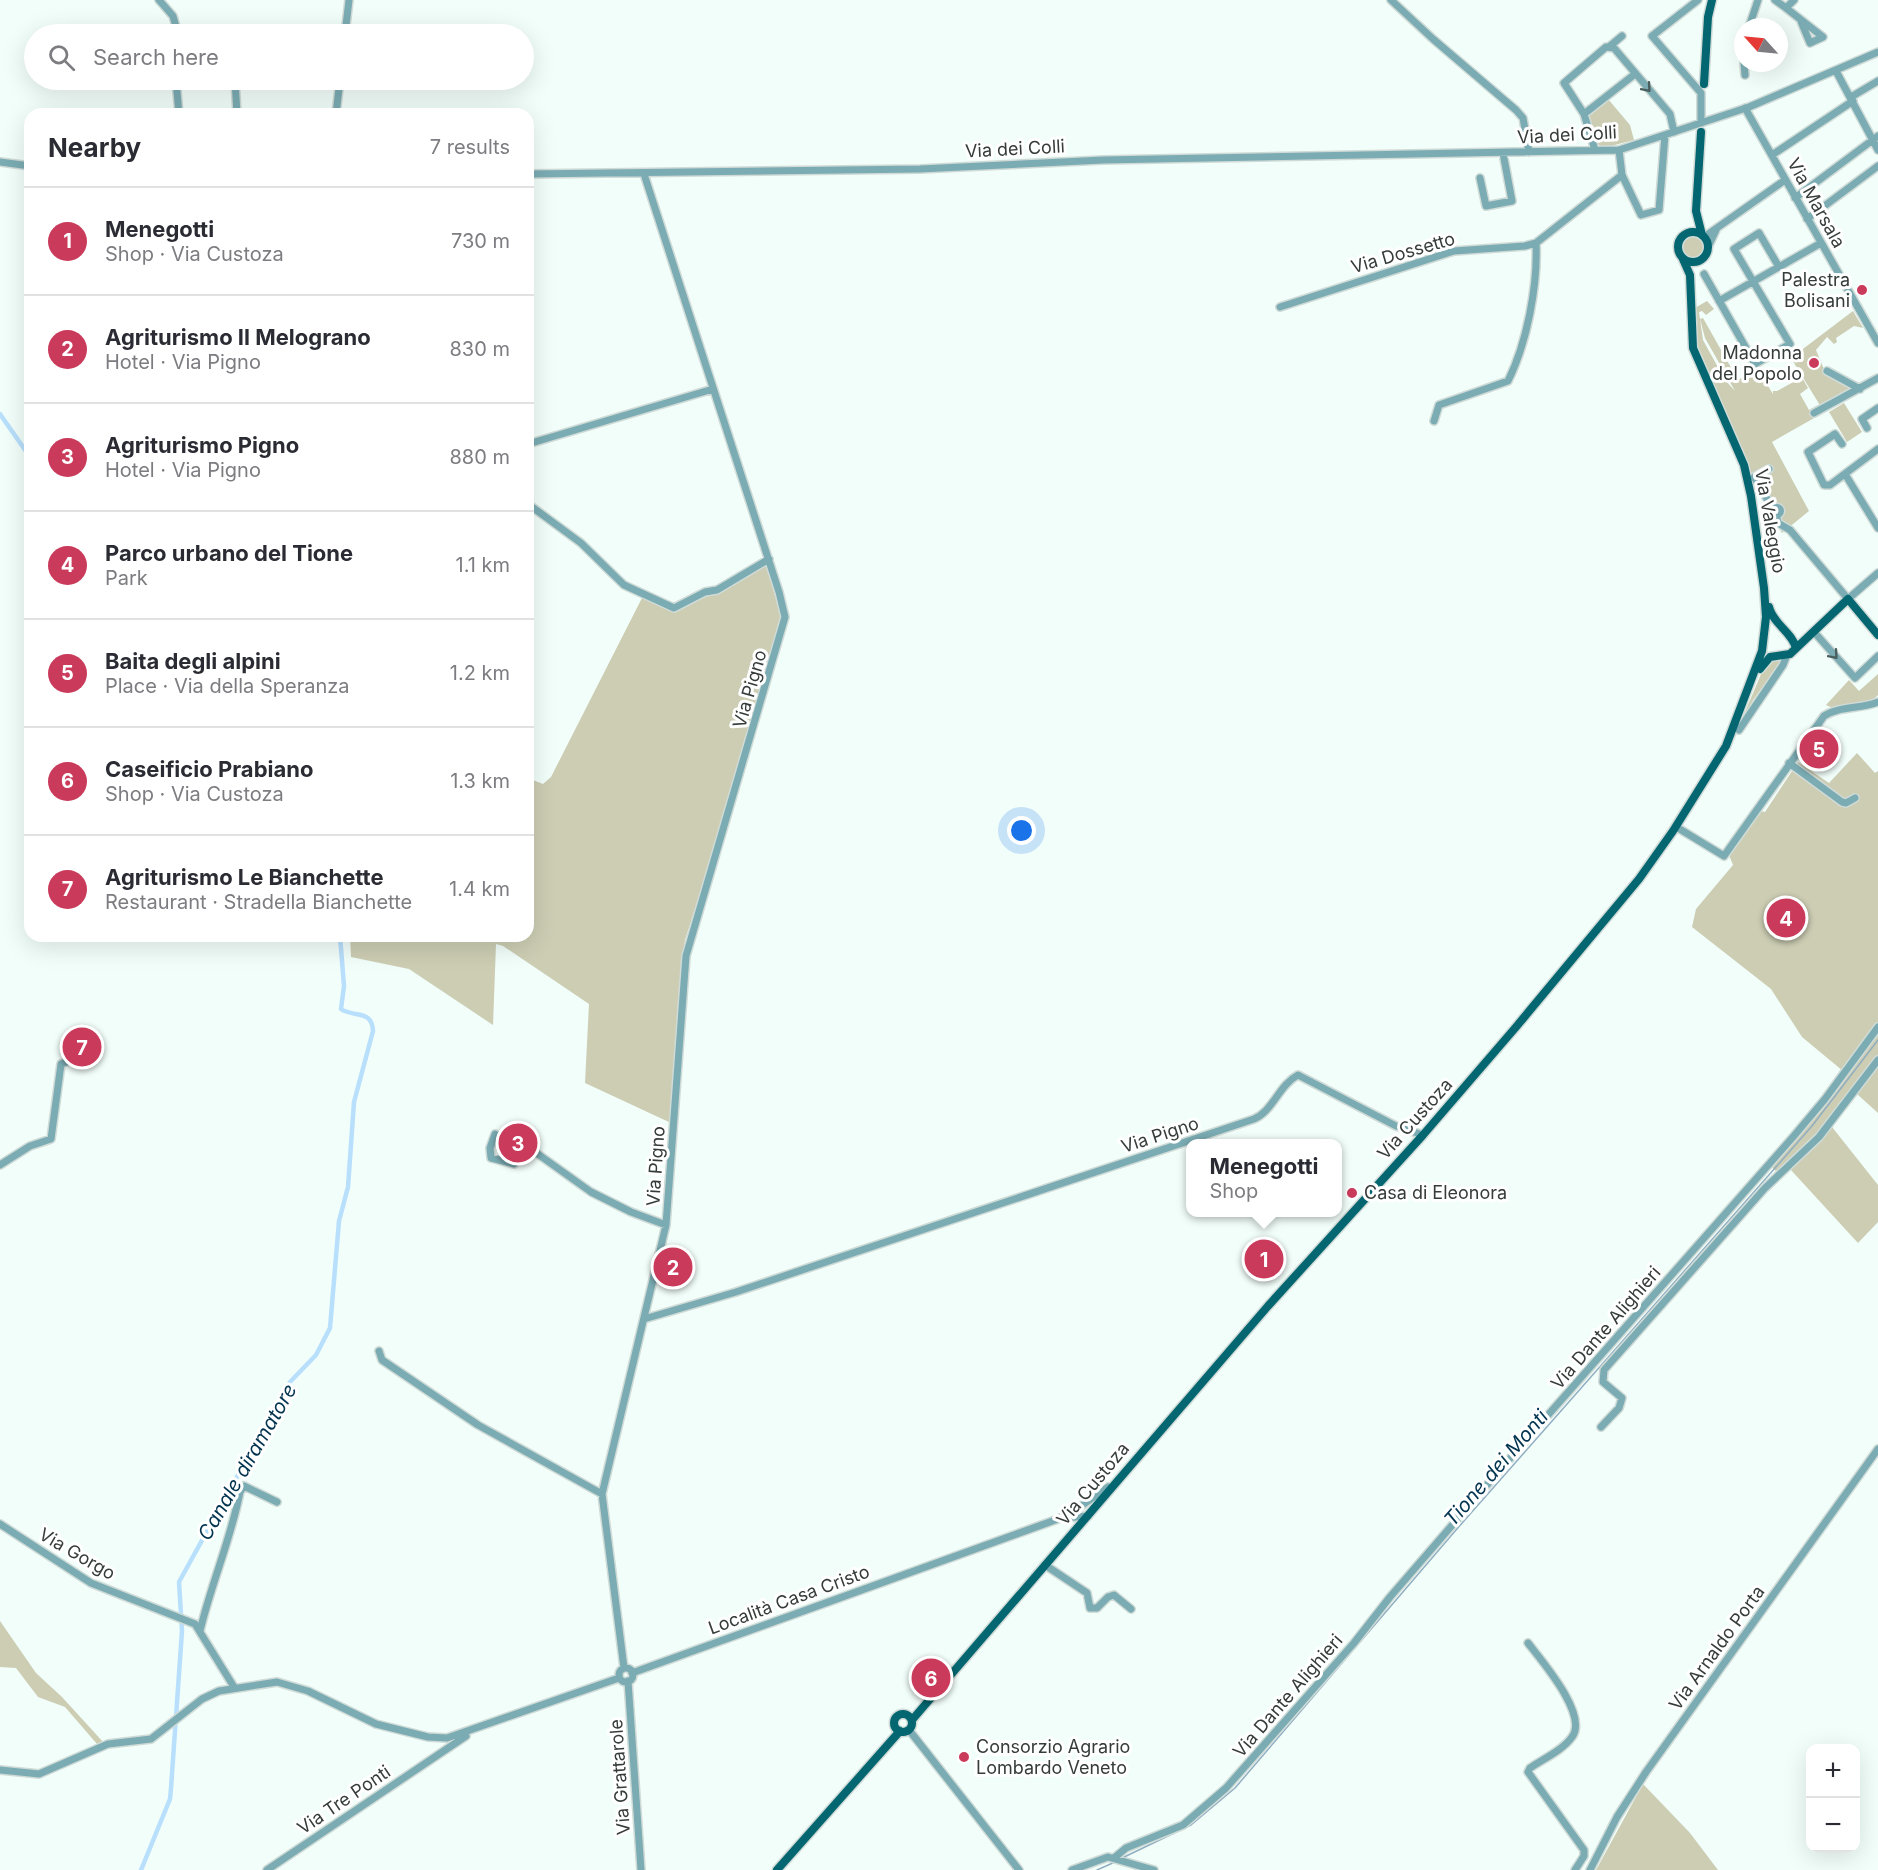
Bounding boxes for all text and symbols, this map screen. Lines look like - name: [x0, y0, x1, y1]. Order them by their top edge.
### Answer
- north arrow: [1734, 18, 1788, 72]
- search box: [24, 24, 534, 90]
- icon: search: [45, 41, 78, 74]
- text: Search here: [93, 44, 219, 70]
- one-way arrow: [1640, 81, 1651, 92]
- street label: Via dei Colli: [1517, 121, 1617, 148]
- text: Nearby: [48, 132, 141, 163]
- text: 7 results: [430, 135, 510, 159]
- street label: Via dei Colli: [965, 135, 1065, 162]
- street label: Via Marsala: [1783, 154, 1850, 251]
- text: Menegotti: [105, 216, 214, 242]
- street label: Via Dossetto: [1348, 228, 1457, 277]
- text: 1: [63, 229, 72, 253]
- text: 730 m: [451, 229, 510, 253]
- text: Shop · Via Custoza: [105, 242, 284, 266]
- place label: Palestra Bolisani: [1781, 269, 1850, 311]
- marker: Palestra Bolisani: [1855, 283, 1869, 297]
- text: Agriturismo Il Melograno: [105, 324, 371, 350]
- text: 2: [61, 337, 74, 361]
- text: 830 m: [450, 337, 510, 361]
- place label: Madonna del Popolo: [1712, 342, 1802, 384]
- text: Hotel · Via Pigno: [105, 350, 261, 374]
- marker: Madonna del Popolo: [1807, 356, 1821, 370]
- text: Agriturismo Pigno: [105, 432, 299, 458]
- text: 3: [61, 445, 74, 469]
- text: 880 m: [449, 445, 510, 469]
- text: Hotel · Via Pigno: [105, 458, 261, 482]
- street label: Via Valeggio: [1751, 467, 1790, 575]
- text: Parco urbano del Tione: [105, 540, 353, 566]
- text: 4: [61, 553, 74, 577]
- text: 1.1 km: [456, 553, 510, 577]
- text: Park: [105, 566, 148, 590]
- street label: Via Pigno: [728, 647, 771, 730]
- text: Baita degli alpini: [105, 648, 281, 674]
- one-way arrow: [1827, 648, 1838, 659]
- text: 5: [61, 661, 74, 685]
- text: 1.2 km: [450, 661, 510, 685]
- text: Place · Via della Speranza: [105, 674, 349, 698]
- pin: 5: [1800, 726, 1838, 771]
- text: Caseificio Prabiano: [105, 756, 313, 782]
- text: 6: [61, 769, 74, 793]
- text: 1.3 km: [450, 769, 510, 793]
- text: Shop · Via Custoza: [105, 782, 284, 806]
- your location: [1007, 816, 1036, 845]
- text: Agriturismo Le Bianchette: [105, 864, 384, 890]
- text: 7: [62, 877, 73, 901]
- text: 1.4 km: [449, 877, 510, 901]
- text: Restaurant · Stradella Bianchette: [105, 890, 412, 914]
- pin: 4: [1766, 896, 1806, 940]
- pin: 7: [62, 1024, 101, 1070]
- street label: Via Custoza: [1373, 1074, 1456, 1163]
- street label: Via Pigno: [1118, 1112, 1201, 1157]
- pin: 3: [498, 1120, 538, 1166]
- street label: Via Pigno: [642, 1125, 669, 1207]
- popup: [1186, 1139, 1342, 1217]
- text: Menegotti: [1209, 1153, 1319, 1179]
- text: Shop: [1209, 1179, 1258, 1203]
- place label: Casa di Eleonora: [1364, 1182, 1507, 1203]
- marker: Casa di Eleonora: [1345, 1186, 1359, 1200]
- pin: 1: [1244, 1236, 1284, 1282]
- pin: 2: [654, 1244, 692, 1290]
- street label: Via Dante Alighieri: [1547, 1262, 1665, 1393]
- water label: Canale diramatore: [192, 1380, 302, 1544]
- water label: Tione dei Monti: [1439, 1404, 1554, 1531]
- street label: Via Custoza: [1052, 1438, 1133, 1529]
- street label: Via Gorgo: [35, 1523, 119, 1584]
- street label: Località Casa Cristo: [705, 1561, 872, 1638]
- street label: Via Arnaldo Porta: [1664, 1581, 1769, 1714]
- street label: Via Dante Alighieri: [1229, 1630, 1347, 1761]
- pin: 6: [912, 1656, 950, 1700]
- street label: Via Grattarole: [605, 1718, 634, 1836]
- place label: Consorzio Agrario Lombardo Veneto: [976, 1736, 1130, 1778]
- map controls: [1806, 1744, 1860, 1852]
- button: +: [1806, 1744, 1860, 1798]
- marker: Consorzio Agrario Lombardo Veneto: [957, 1750, 971, 1764]
- street label: Via Tre Ponti: [293, 1761, 394, 1838]
- button: −: [1806, 1798, 1860, 1852]

